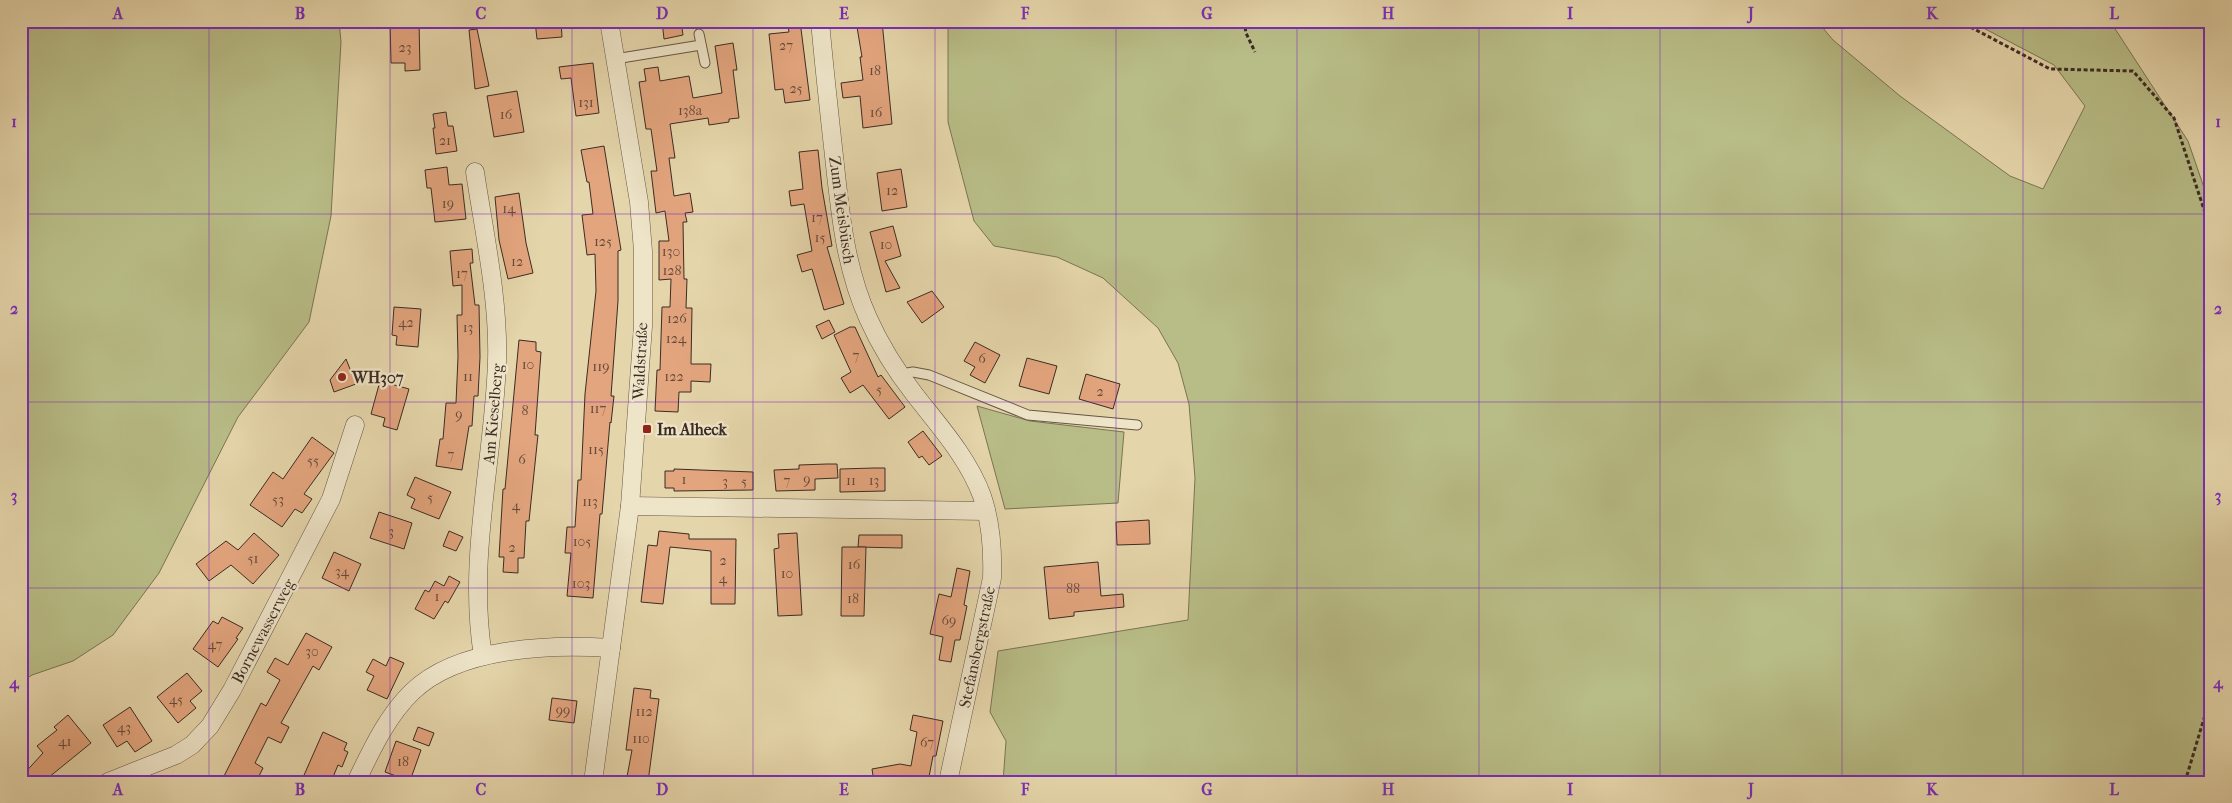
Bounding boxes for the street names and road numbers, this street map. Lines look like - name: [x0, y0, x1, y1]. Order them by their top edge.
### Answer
- street label: Zum Meisbüsch: [825, 155, 859, 265]
- street label: Waldstraße: [628, 322, 652, 401]
- street label: Am Kieselberg: [479, 362, 507, 466]
- street label: Bornewasserweg: [227, 575, 299, 687]
- street label: Stefansbergstraße: [955, 584, 999, 710]

